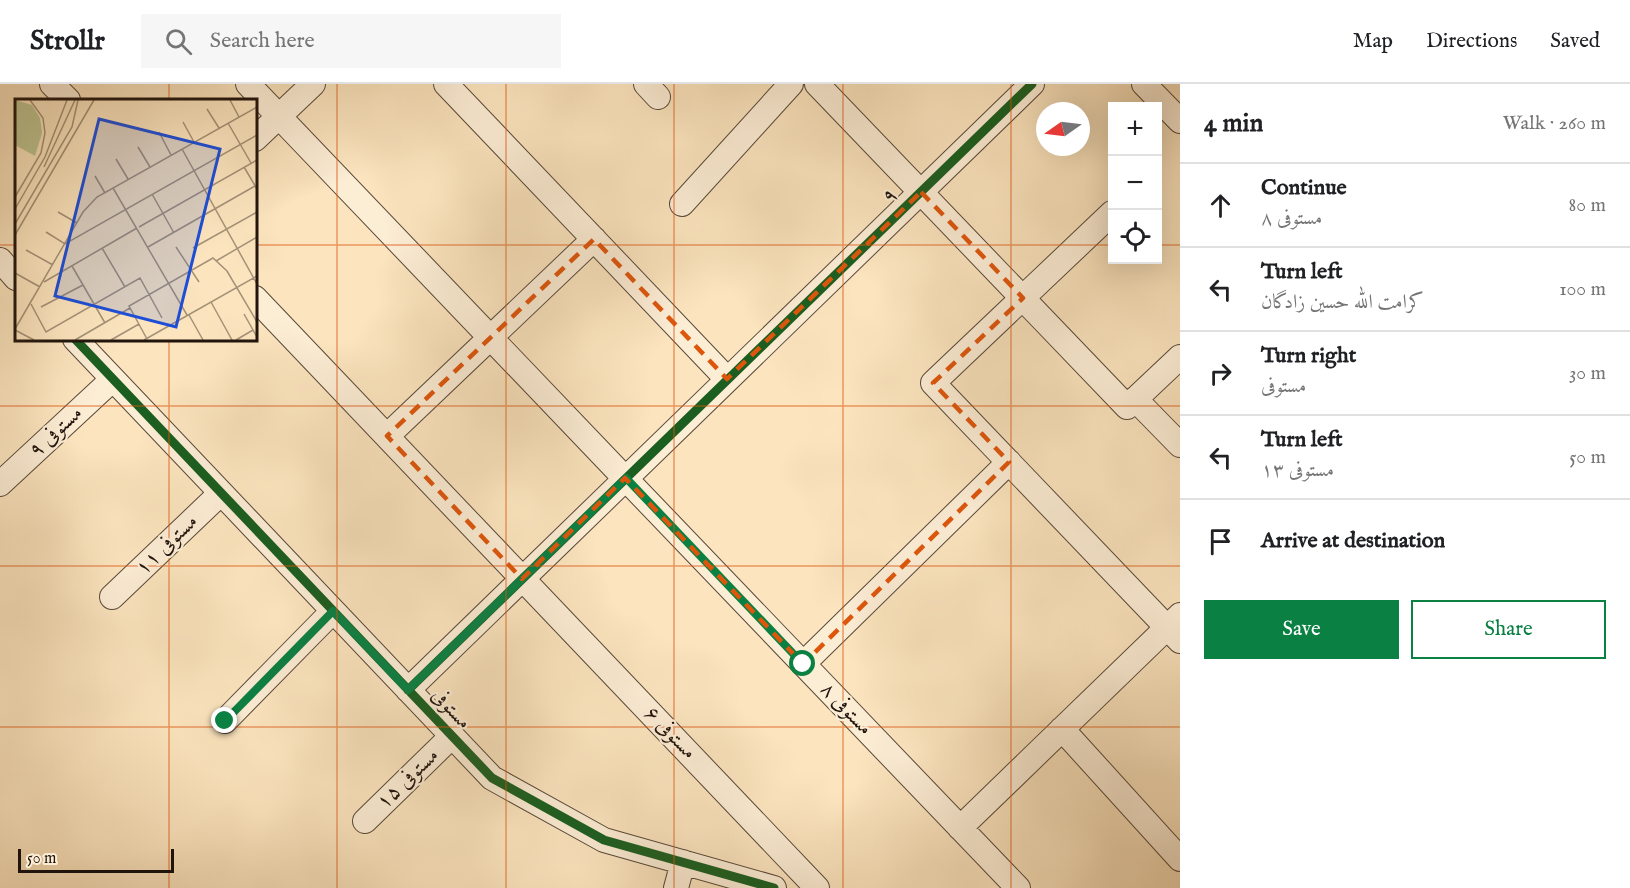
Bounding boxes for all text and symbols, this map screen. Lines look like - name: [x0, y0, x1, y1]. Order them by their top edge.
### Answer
- search box: [141, 14, 561, 68]
- text: Strollr: [30, 24, 105, 59]
- icon: search: [162, 25, 195, 58]
- text: Search here: [210, 27, 315, 55]
- text: Map: [1353, 28, 1393, 55]
- text: Directions: [1426, 28, 1517, 55]
- text: Saved: [1550, 28, 1600, 55]
- inset map: [15, 99, 256, 340]
- north arrow: [1036, 102, 1090, 156]
- map controls: [1108, 102, 1162, 264]
- button: +: [1108, 102, 1162, 156]
- text: 4 min: [1204, 107, 1263, 140]
- text: Walk · 260 m: [1503, 111, 1606, 136]
- button: −: [1108, 156, 1162, 210]
- text: Continue: [1261, 174, 1347, 202]
- street label: ۹: [876, 182, 904, 210]
- icon: ahead: [1204, 189, 1237, 222]
- text: 80 m: [1569, 193, 1606, 218]
- text: مستوفی ۸: [1261, 206, 1322, 231]
- button: locate: [1108, 210, 1162, 264]
- text: Turn left: [1261, 258, 1343, 286]
- icon: left: [1204, 273, 1237, 306]
- text: 100 m: [1559, 277, 1606, 302]
- text: کرامت الله حسین زادگان: [1261, 290, 1424, 315]
- text: Turn right: [1261, 342, 1356, 370]
- icon: right: [1204, 357, 1237, 390]
- text: 30 m: [1569, 361, 1606, 386]
- text: مستوفی: [1261, 374, 1306, 399]
- street label: مستوفی ۹: [23, 400, 89, 464]
- text: Turn left: [1261, 426, 1343, 454]
- icon: left: [1204, 441, 1237, 474]
- text: 50 m: [1569, 445, 1606, 470]
- text: مستوفی ۱۳: [1261, 458, 1334, 483]
- street label: مستوفی ۱۱: [130, 509, 204, 581]
- icon: arrive: [1204, 525, 1237, 558]
- text: Arrive at destination: [1261, 527, 1445, 555]
- button: Save: [1204, 600, 1399, 659]
- button: Share: [1411, 600, 1606, 659]
- route start: [789, 650, 815, 676]
- street label: مستوفی ۸: [814, 676, 878, 742]
- street label: مستوفی: [425, 682, 477, 736]
- street label: مستوفی ۶: [638, 700, 702, 766]
- route end: [211, 707, 237, 733]
- street label: مستوفی ۱۵: [371, 743, 445, 815]
- scale bar: [18, 846, 174, 874]
- text: 50 m: [27, 849, 56, 869]

